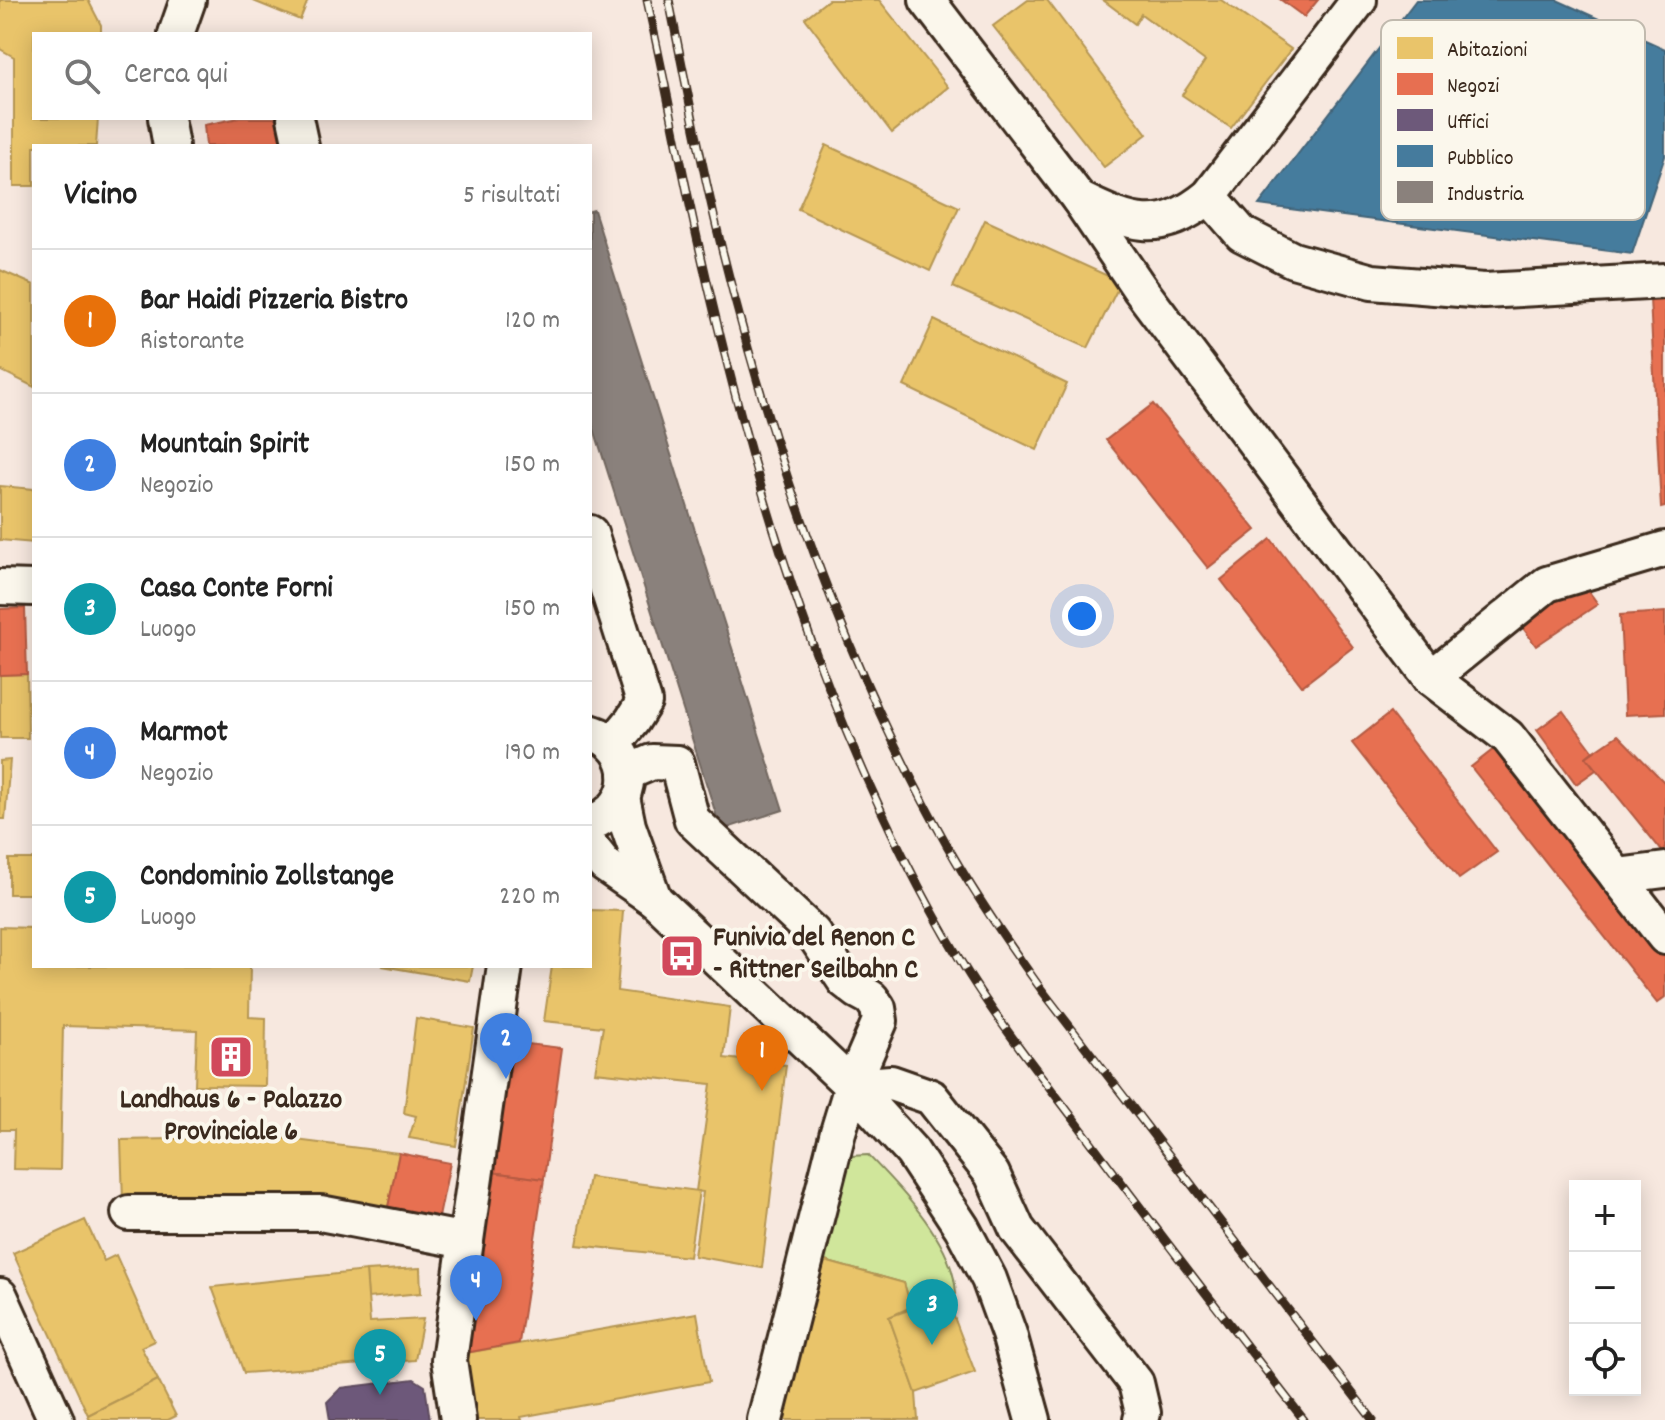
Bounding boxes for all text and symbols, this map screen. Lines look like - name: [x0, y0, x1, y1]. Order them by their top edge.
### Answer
- legend: [1381, 20, 1645, 220]
- search box: [32, 32, 592, 120]
- text: Abitazioni: [1447, 36, 1527, 67]
- icon: search: [60, 54, 104, 98]
- text: Cerca qui: [124, 55, 228, 98]
- text: Negozi: [1447, 72, 1499, 103]
- text: Uffici: [1447, 108, 1489, 139]
- text: Pubblico: [1447, 144, 1513, 175]
- text: Vicino: [64, 172, 137, 221]
- text: 5 risultati: [463, 178, 560, 215]
- text: Industria: [1447, 180, 1524, 211]
- text: Bar Haidi Pizzeria Bistro: [140, 281, 408, 324]
- text: 1: [87, 303, 93, 340]
- text: 120 m: [505, 303, 560, 340]
- text: Ristorante: [140, 324, 244, 361]
- text: Mountain Spirit: [140, 425, 309, 468]
- text: 2: [84, 447, 96, 484]
- text: 150 m: [504, 447, 560, 484]
- text: Negozio: [140, 468, 213, 505]
- text: Casa Conte Forni: [140, 569, 333, 612]
- text: 3: [84, 591, 96, 628]
- text: 150 m: [504, 591, 560, 628]
- your location: [1062, 596, 1102, 636]
- text: Luogo: [140, 612, 196, 649]
- text: Marmot: [140, 713, 228, 756]
- text: 4: [85, 735, 95, 772]
- text: 190 m: [504, 735, 560, 772]
- text: Negozio: [140, 756, 213, 793]
- text: Condominio Zollstange: [140, 857, 394, 900]
- text: 5: [84, 879, 96, 916]
- text: 220 m: [499, 879, 560, 916]
- text: Luogo: [140, 900, 196, 937]
- place label: Funivia del Renon C - Rittner Seilbahn C: [713, 920, 918, 992]
- bus stop icon: Funivia del Renon C - Rittner Seilbahn C: [658, 932, 706, 980]
- pin: 2: [480, 1013, 532, 1079]
- pin: 1: [736, 1025, 788, 1091]
- building icon: Landhaus 6 - Palazzo Provinciale 6: [207, 1033, 255, 1081]
- place label: Landhaus 6 - Palazzo Provinciale 6: [120, 1082, 342, 1154]
- map controls: [1569, 1180, 1641, 1396]
- button: +: [1569, 1180, 1641, 1252]
- button: −: [1569, 1252, 1641, 1324]
- pin: 4: [450, 1255, 502, 1321]
- pin: 3: [906, 1279, 958, 1345]
- button: locate: [1569, 1324, 1641, 1396]
- pin: 5: [354, 1329, 406, 1395]

